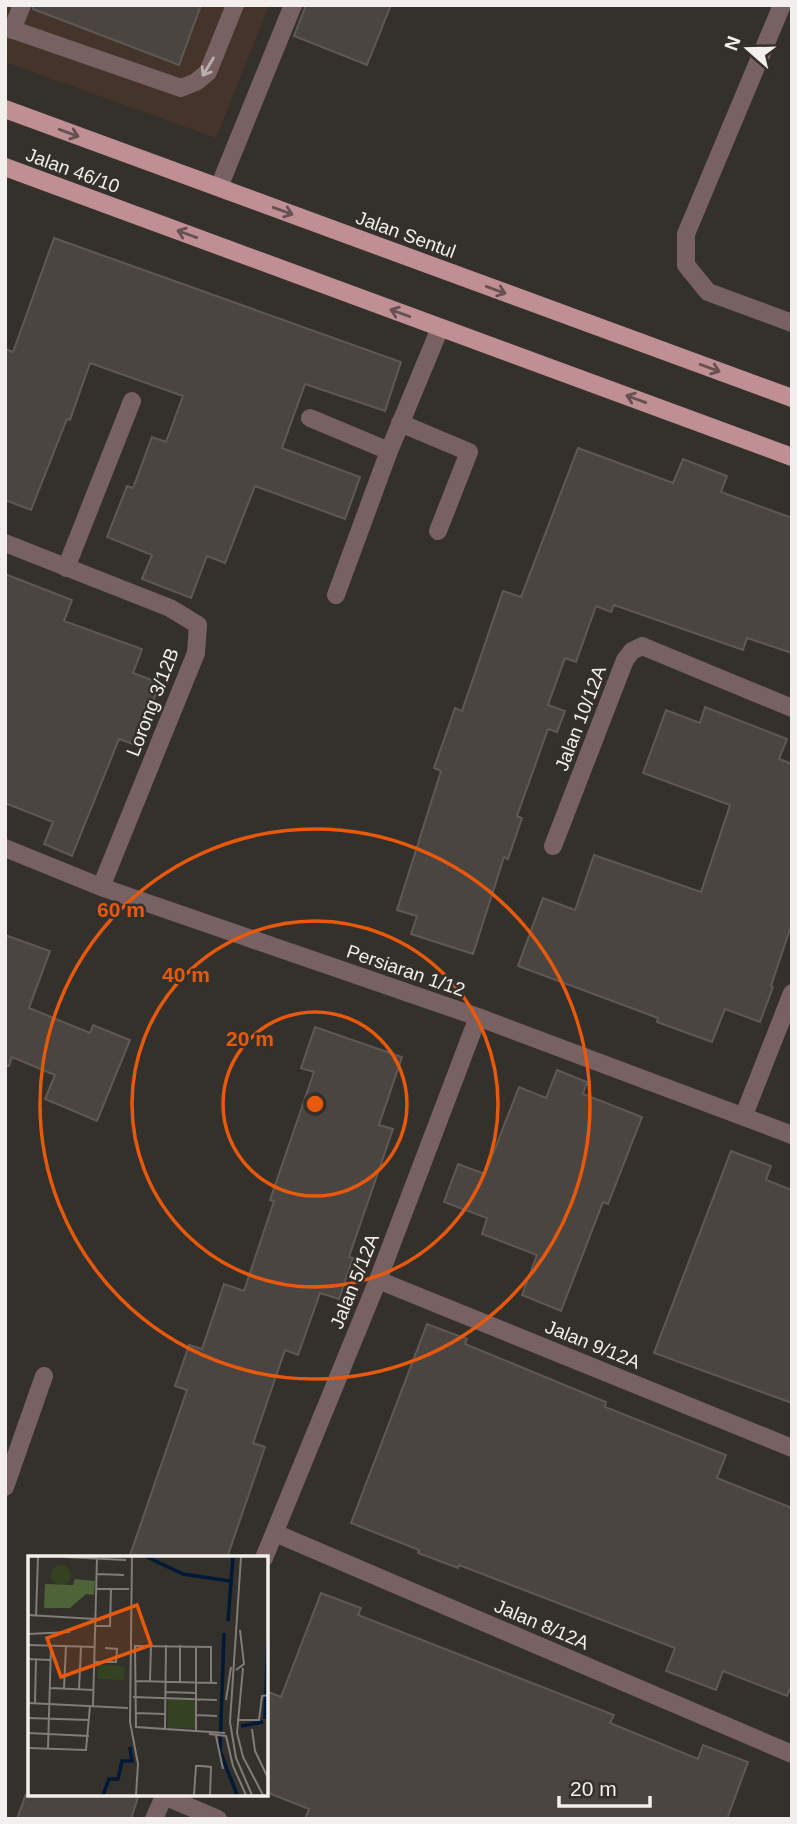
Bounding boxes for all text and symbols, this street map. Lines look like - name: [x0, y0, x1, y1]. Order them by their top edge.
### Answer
- north arrow: [713, 14, 783, 84]
- text: N: [720, 33, 745, 53]
- one-way arrow: [201, 57, 215, 77]
- one-way arrow: [58, 127, 80, 140]
- street label: Jalan 46/10: [23, 144, 123, 197]
- one-way arrow: [271, 206, 293, 218]
- street label: Jalan Sentul: [353, 207, 459, 262]
- one-way arrow: [176, 227, 198, 239]
- one-way arrow: [485, 284, 507, 297]
- one-way arrow: [390, 305, 412, 318]
- one-way arrow: [698, 363, 720, 375]
- one-way arrow: [625, 392, 647, 404]
- street label: Lorong 3/12B: [122, 645, 183, 759]
- street label: Jalan 10/12A: [551, 662, 610, 774]
- text: 60 m: [97, 898, 145, 921]
- street label: Persiaran 1/12: [344, 940, 468, 1001]
- text: 40 m: [162, 963, 210, 986]
- text: 20 m: [226, 1027, 274, 1050]
- centre of rings: [303, 1092, 327, 1116]
- street label: Jalan 5/12A: [326, 1230, 383, 1332]
- street label: Jalan 9/12A: [542, 1316, 644, 1373]
- inset map: [28, 1556, 268, 1796]
- street label: Jalan 8/12A: [492, 1595, 592, 1654]
- scale bar: [559, 1764, 650, 1808]
- text: 20 m: [570, 1777, 617, 1800]

